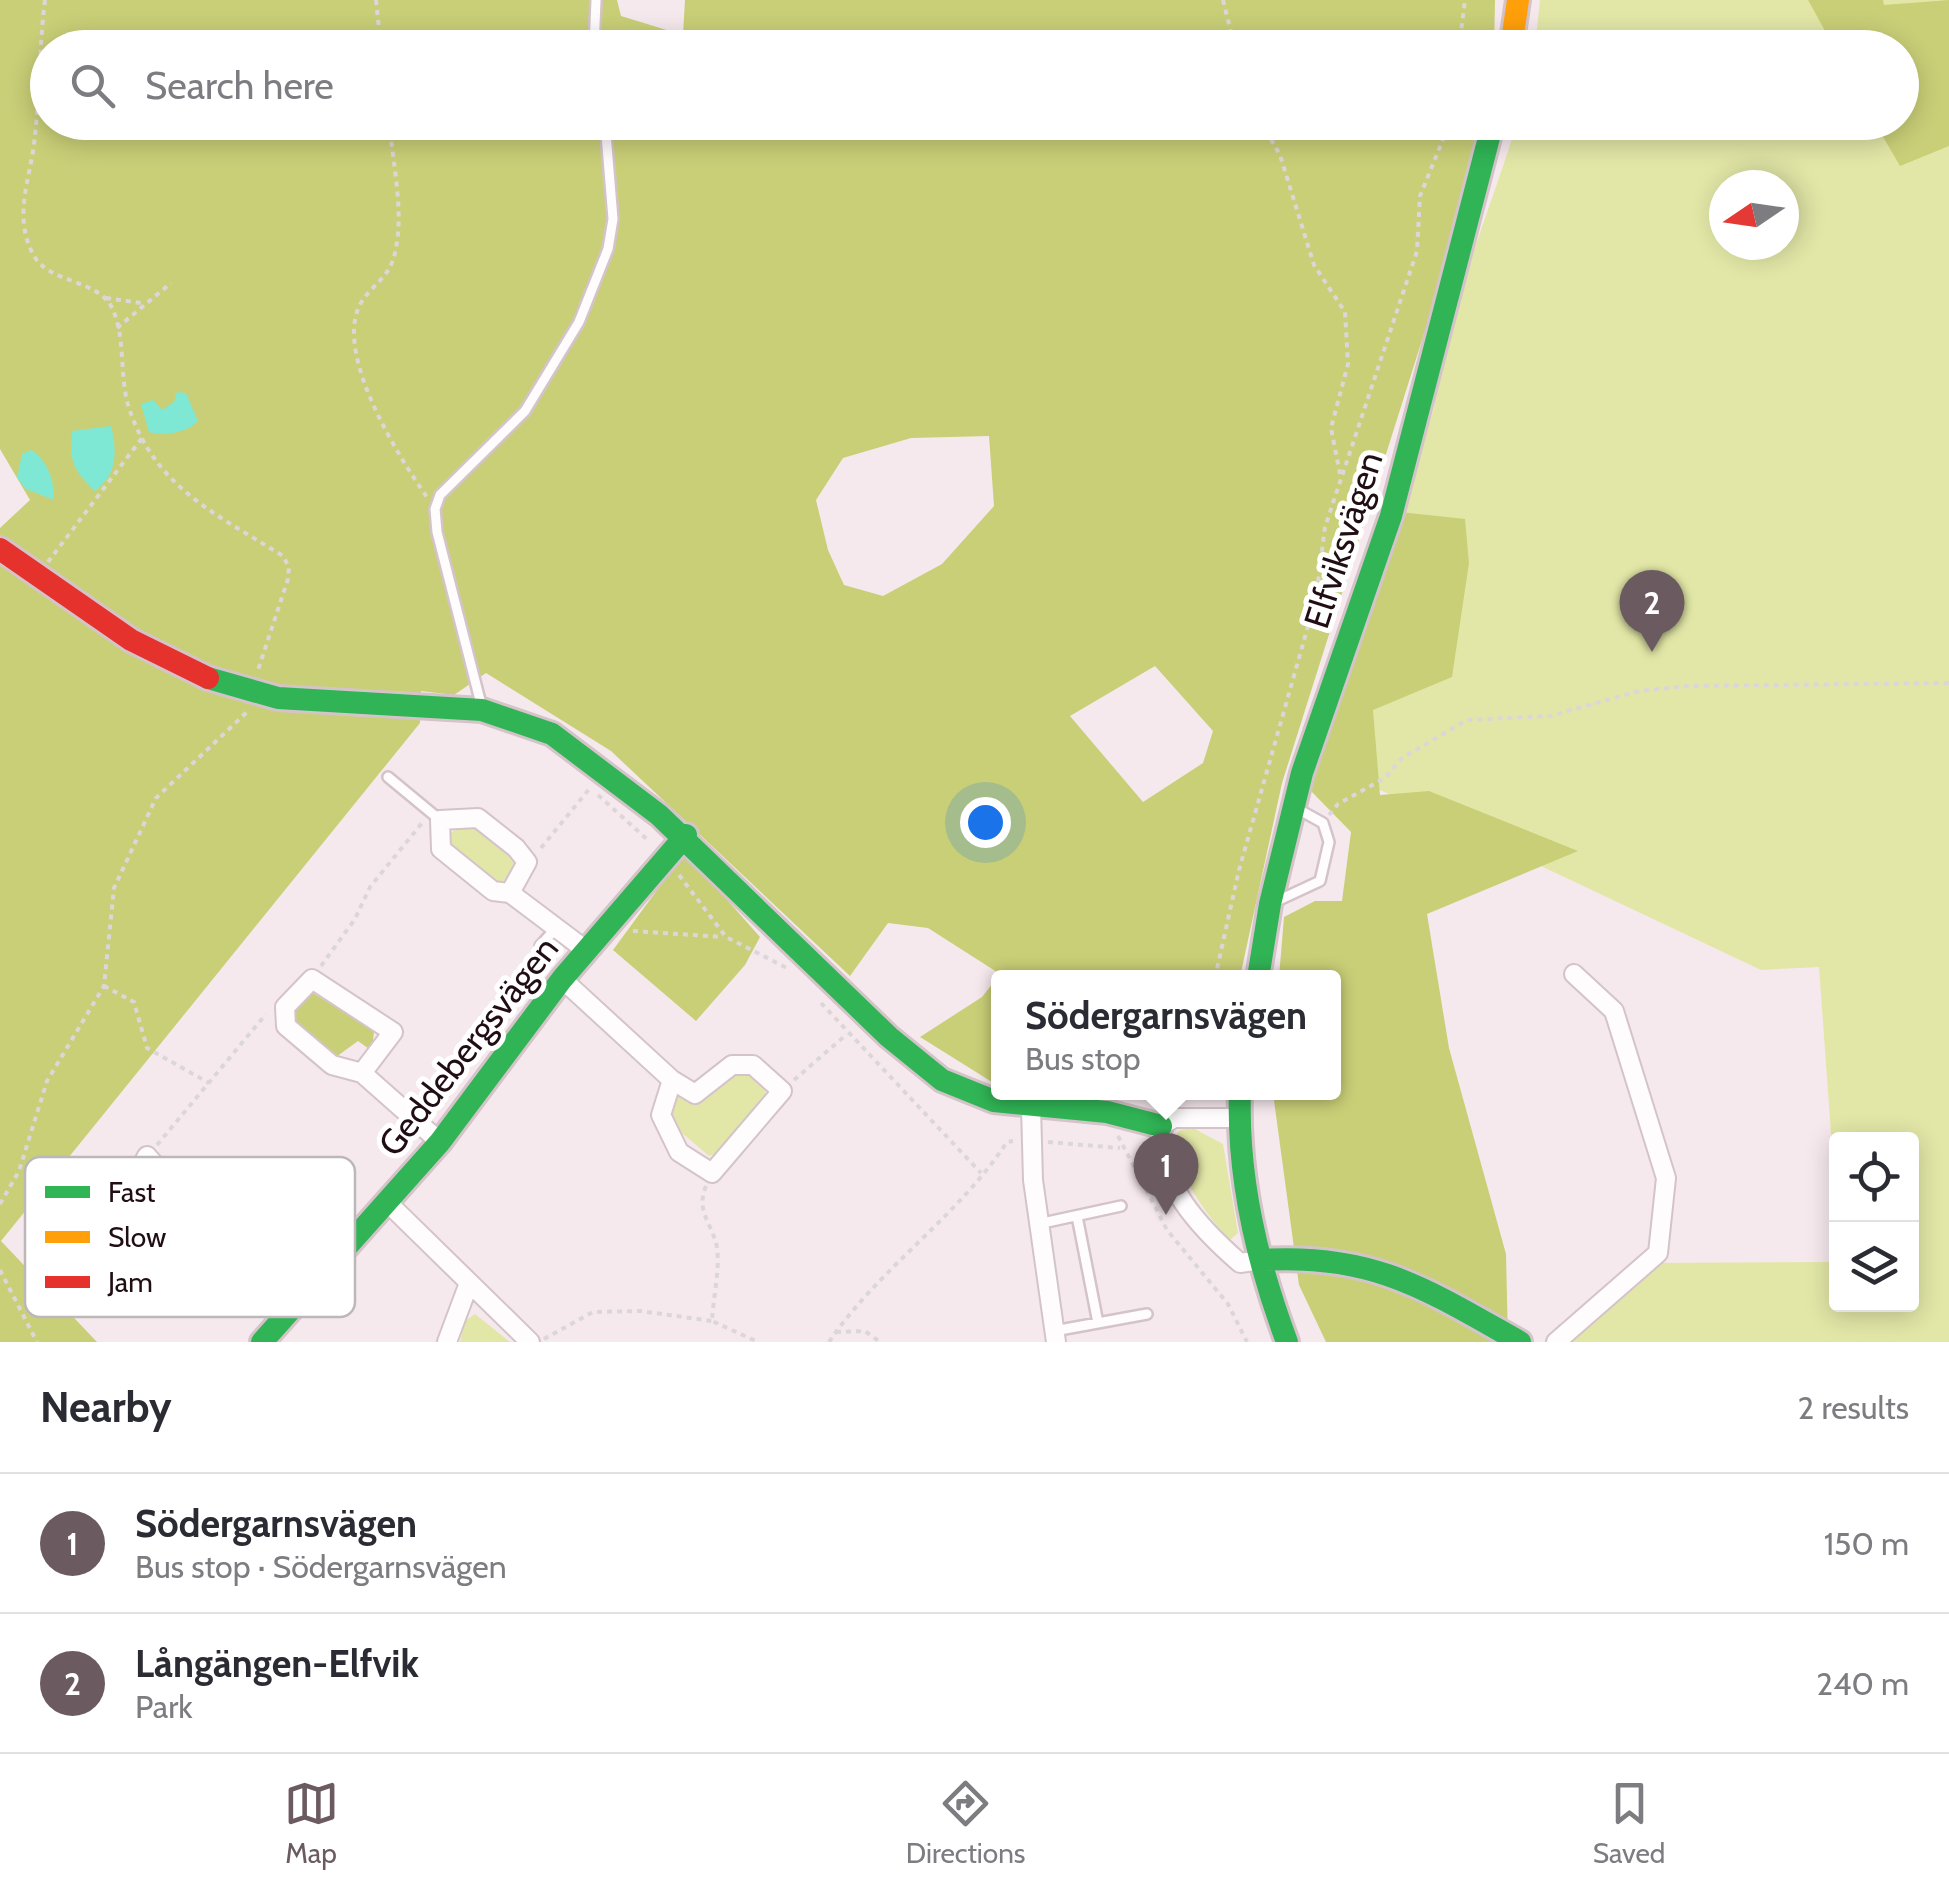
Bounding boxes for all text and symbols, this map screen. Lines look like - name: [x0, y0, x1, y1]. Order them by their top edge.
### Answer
- search box: [30, 30, 1919, 140]
- icon: search: [65, 58, 120, 113]
- text: Search here: [145, 62, 334, 109]
- north arrow: [1709, 170, 1799, 260]
- street label: Elfviksvägen: [1294, 446, 1392, 634]
- pin: 2: [1620, 570, 1684, 652]
- your location: [960, 797, 1011, 848]
- street label: Geddebergsvägen: [369, 928, 567, 1164]
- popup: [991, 970, 1341, 1100]
- text: Södergarnsvägen: [1025, 992, 1307, 1039]
- text: Bus stop: [1025, 1039, 1141, 1078]
- pin: 1: [1134, 1132, 1198, 1215]
- map controls: [1829, 1132, 1919, 1312]
- button: locate: [1829, 1132, 1919, 1222]
- legend: [25, 1157, 355, 1317]
- text: Fast: [108, 1175, 156, 1209]
- text: Slow: [108, 1220, 166, 1254]
- button: layers: [1829, 1222, 1919, 1312]
- text: Jam: [107, 1265, 153, 1299]
- text: Nearby: [40, 1381, 172, 1433]
- text: 2 results: [1798, 1388, 1909, 1427]
- text: Södergarnsvägen: [135, 1500, 417, 1547]
- text: 1: [67, 1524, 78, 1563]
- text: 150 m: [1824, 1524, 1909, 1563]
- text: Bus stop · Södergarnsvägen: [135, 1547, 507, 1586]
- text: Långängen-Elfvik: [135, 1640, 419, 1687]
- text: 2: [64, 1664, 81, 1703]
- text: 240 m: [1816, 1664, 1909, 1703]
- text: Park: [135, 1687, 193, 1726]
- tab: Map: [284, 1776, 339, 1870]
- tab: Directions: [906, 1776, 1025, 1870]
- tab: Saved: [1593, 1776, 1665, 1870]

